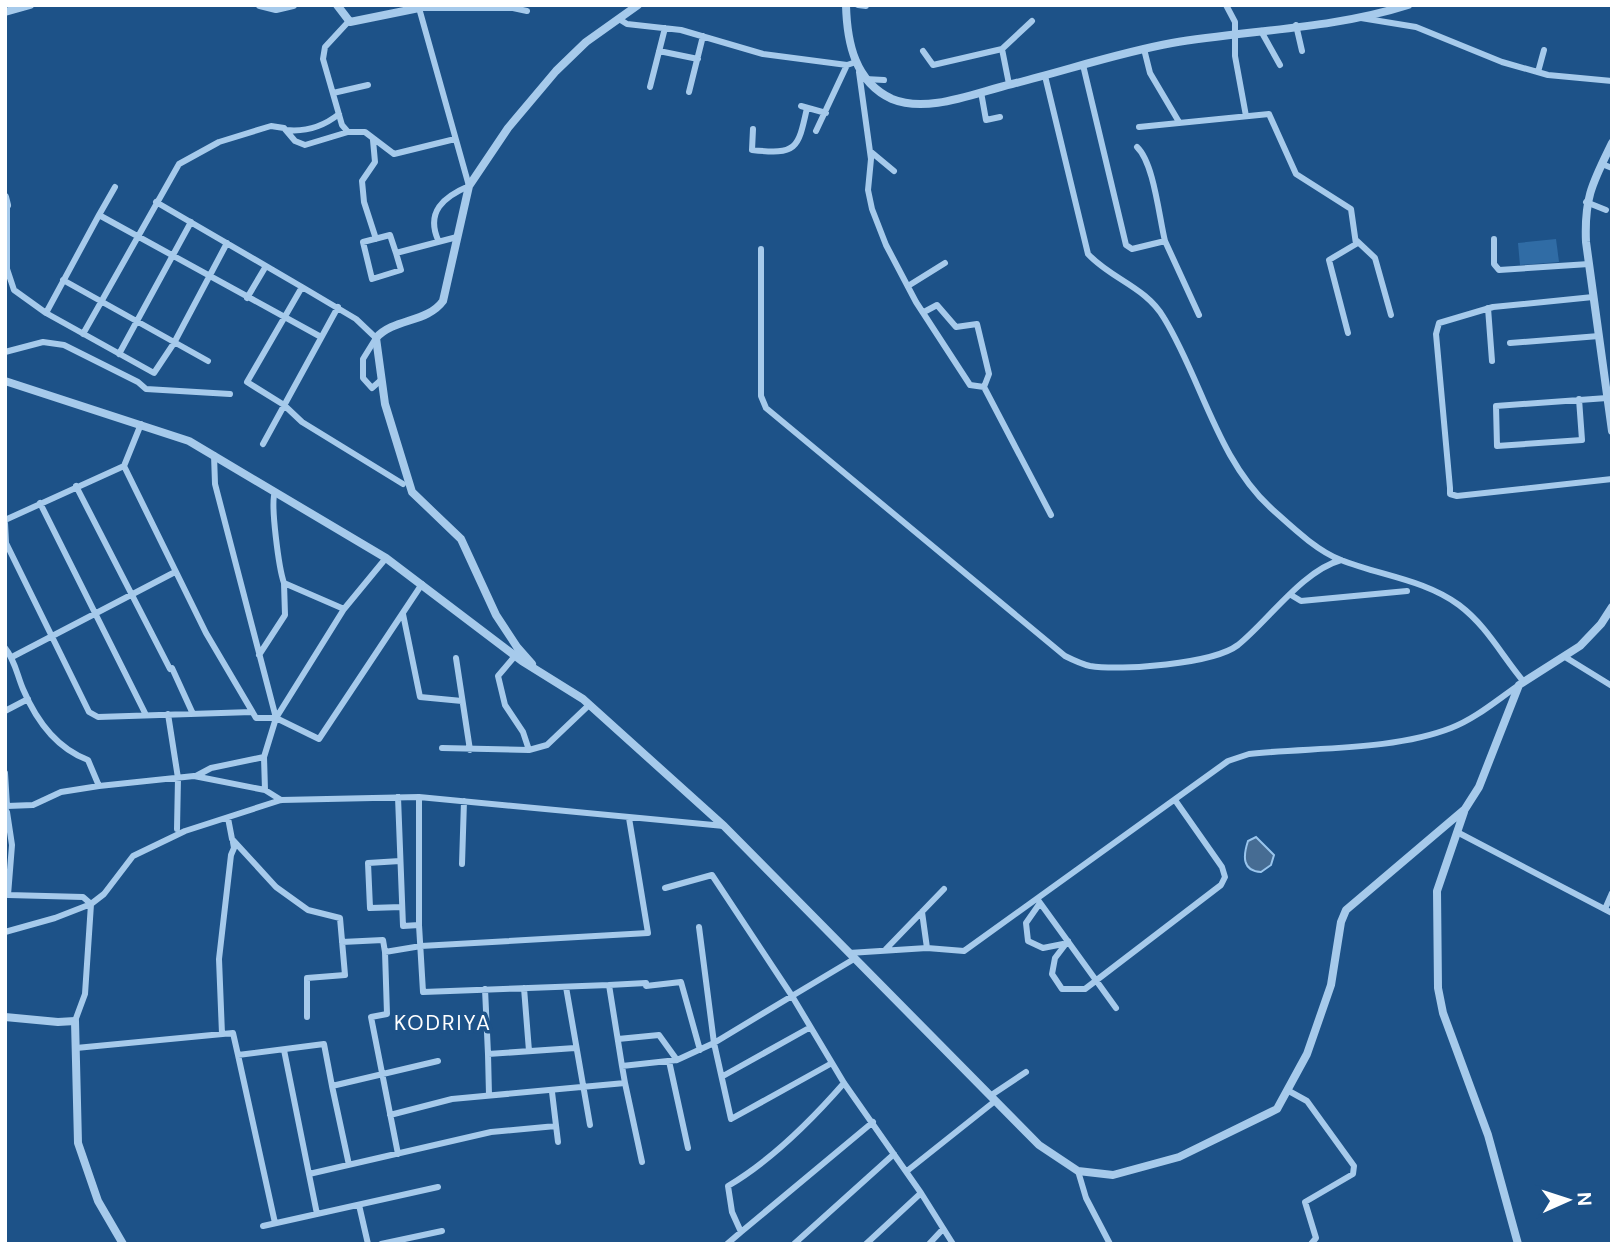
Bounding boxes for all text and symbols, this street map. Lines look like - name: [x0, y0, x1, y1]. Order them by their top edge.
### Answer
- district label: KODRIYA: [394, 1009, 492, 1037]
- north arrow: [1533, 1165, 1603, 1235]
- text: N: [1572, 1192, 1597, 1207]

